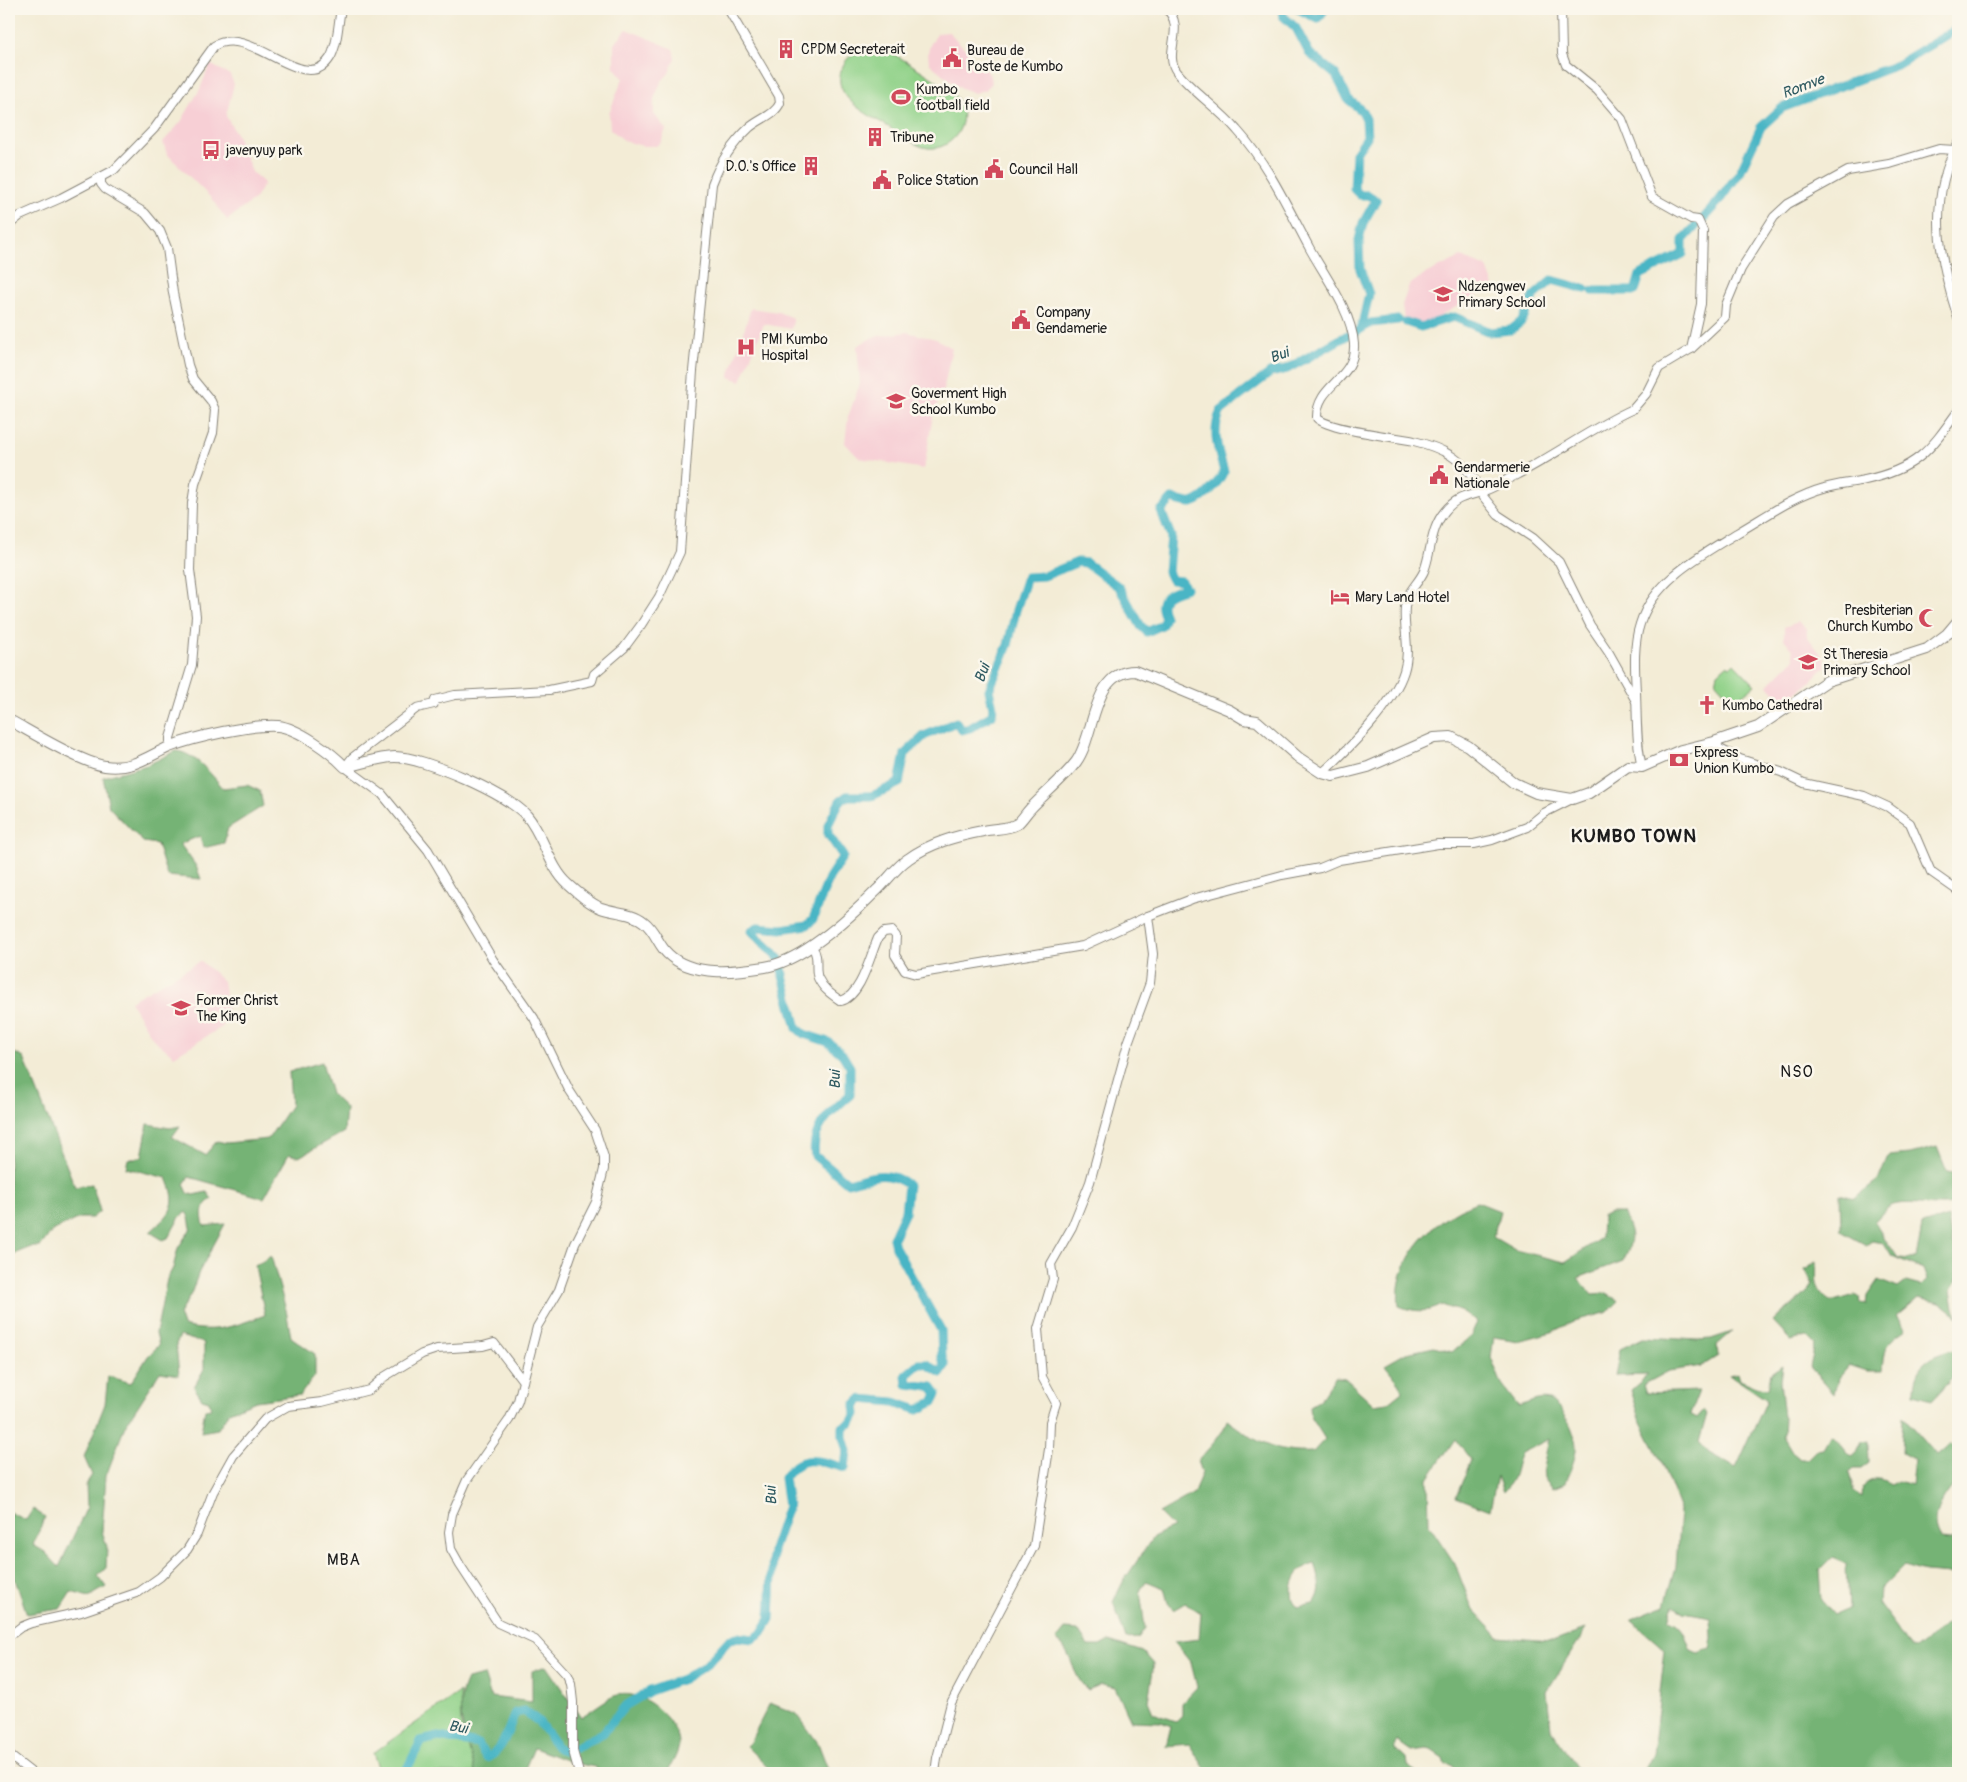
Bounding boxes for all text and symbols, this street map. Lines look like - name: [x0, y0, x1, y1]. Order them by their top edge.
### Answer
- building icon: CPDM Secreterait: [775, 38, 797, 60]
- place label: CPDM Secreterait: [801, 41, 906, 58]
- place label: Bureau de Poste de Kumbo: [967, 42, 1063, 75]
- public building icon: Bureau de Poste de Kumbo: [941, 47, 963, 69]
- water label: Romve: [1779, 69, 1829, 103]
- place label: Kumbo football field: [916, 81, 990, 114]
- sports icon: Kumbo football field: [890, 86, 912, 108]
- building icon: Tribune: [864, 126, 886, 148]
- place label: Tribune: [890, 129, 934, 146]
- bus stop icon: javenyuy park: [200, 139, 222, 161]
- place label: javenyuy park: [225, 142, 302, 159]
- building icon: D.O.'s Office: [800, 155, 822, 177]
- place label: D.O.'s Office: [726, 158, 796, 175]
- public building icon: Council Hall: [983, 158, 1005, 180]
- place label: Council Hall: [1009, 161, 1078, 178]
- public building icon: Police Station: [871, 169, 893, 191]
- place label: Police Station: [897, 172, 979, 189]
- place label: Ndzengwev Primary School: [1458, 278, 1546, 311]
- school or university icon: Ndzengwev Primary School: [1432, 283, 1454, 305]
- place label: Company Gendamerie: [1036, 304, 1107, 337]
- public building icon: Company Gendamerie: [1010, 309, 1032, 331]
- place label: PMI Kumbo Hospital: [761, 331, 828, 364]
- hospital icon: PMI Kumbo Hospital: [735, 336, 757, 358]
- water label: Bui: [1267, 342, 1293, 368]
- place label: Goverment High School Kumbo: [911, 385, 1007, 418]
- school or university icon: Goverment High School Kumbo: [885, 390, 907, 412]
- place label: Gendarmerie Nationale: [1454, 459, 1530, 492]
- public building icon: Gendarmerie Nationale: [1428, 464, 1450, 486]
- hotel icon: Mary Land Hotel: [1329, 586, 1351, 608]
- place label: Mary Land Hotel: [1355, 589, 1450, 606]
- place label: Presbiterian Church Kumbo: [1827, 602, 1913, 635]
- mosque icon: Presbiterian Church Kumbo: [1917, 607, 1939, 629]
- place label: St Theresia Primary School: [1823, 646, 1911, 679]
- school or university icon: St Theresia Primary School: [1797, 651, 1819, 673]
- water label: Bui: [970, 659, 995, 685]
- church icon: Kumbo Cathedral: [1696, 694, 1718, 716]
- place label: Kumbo Cathedral: [1722, 697, 1822, 714]
- place label: Express Union Kumbo: [1694, 744, 1774, 777]
- bank icon: Express Union Kumbo: [1668, 749, 1690, 771]
- district label: KUMBO TOWN: [1571, 824, 1697, 848]
- place label: Former Christ The King: [196, 992, 279, 1025]
- school or university icon: Former Christ The King: [170, 997, 192, 1019]
- district label: NSO: [1780, 1062, 1814, 1082]
- water label: Bui: [826, 1068, 845, 1089]
- water label: Bui: [761, 1484, 781, 1506]
- district label: MBA: [327, 1550, 361, 1570]
- water label: Bui: [447, 1717, 471, 1739]

